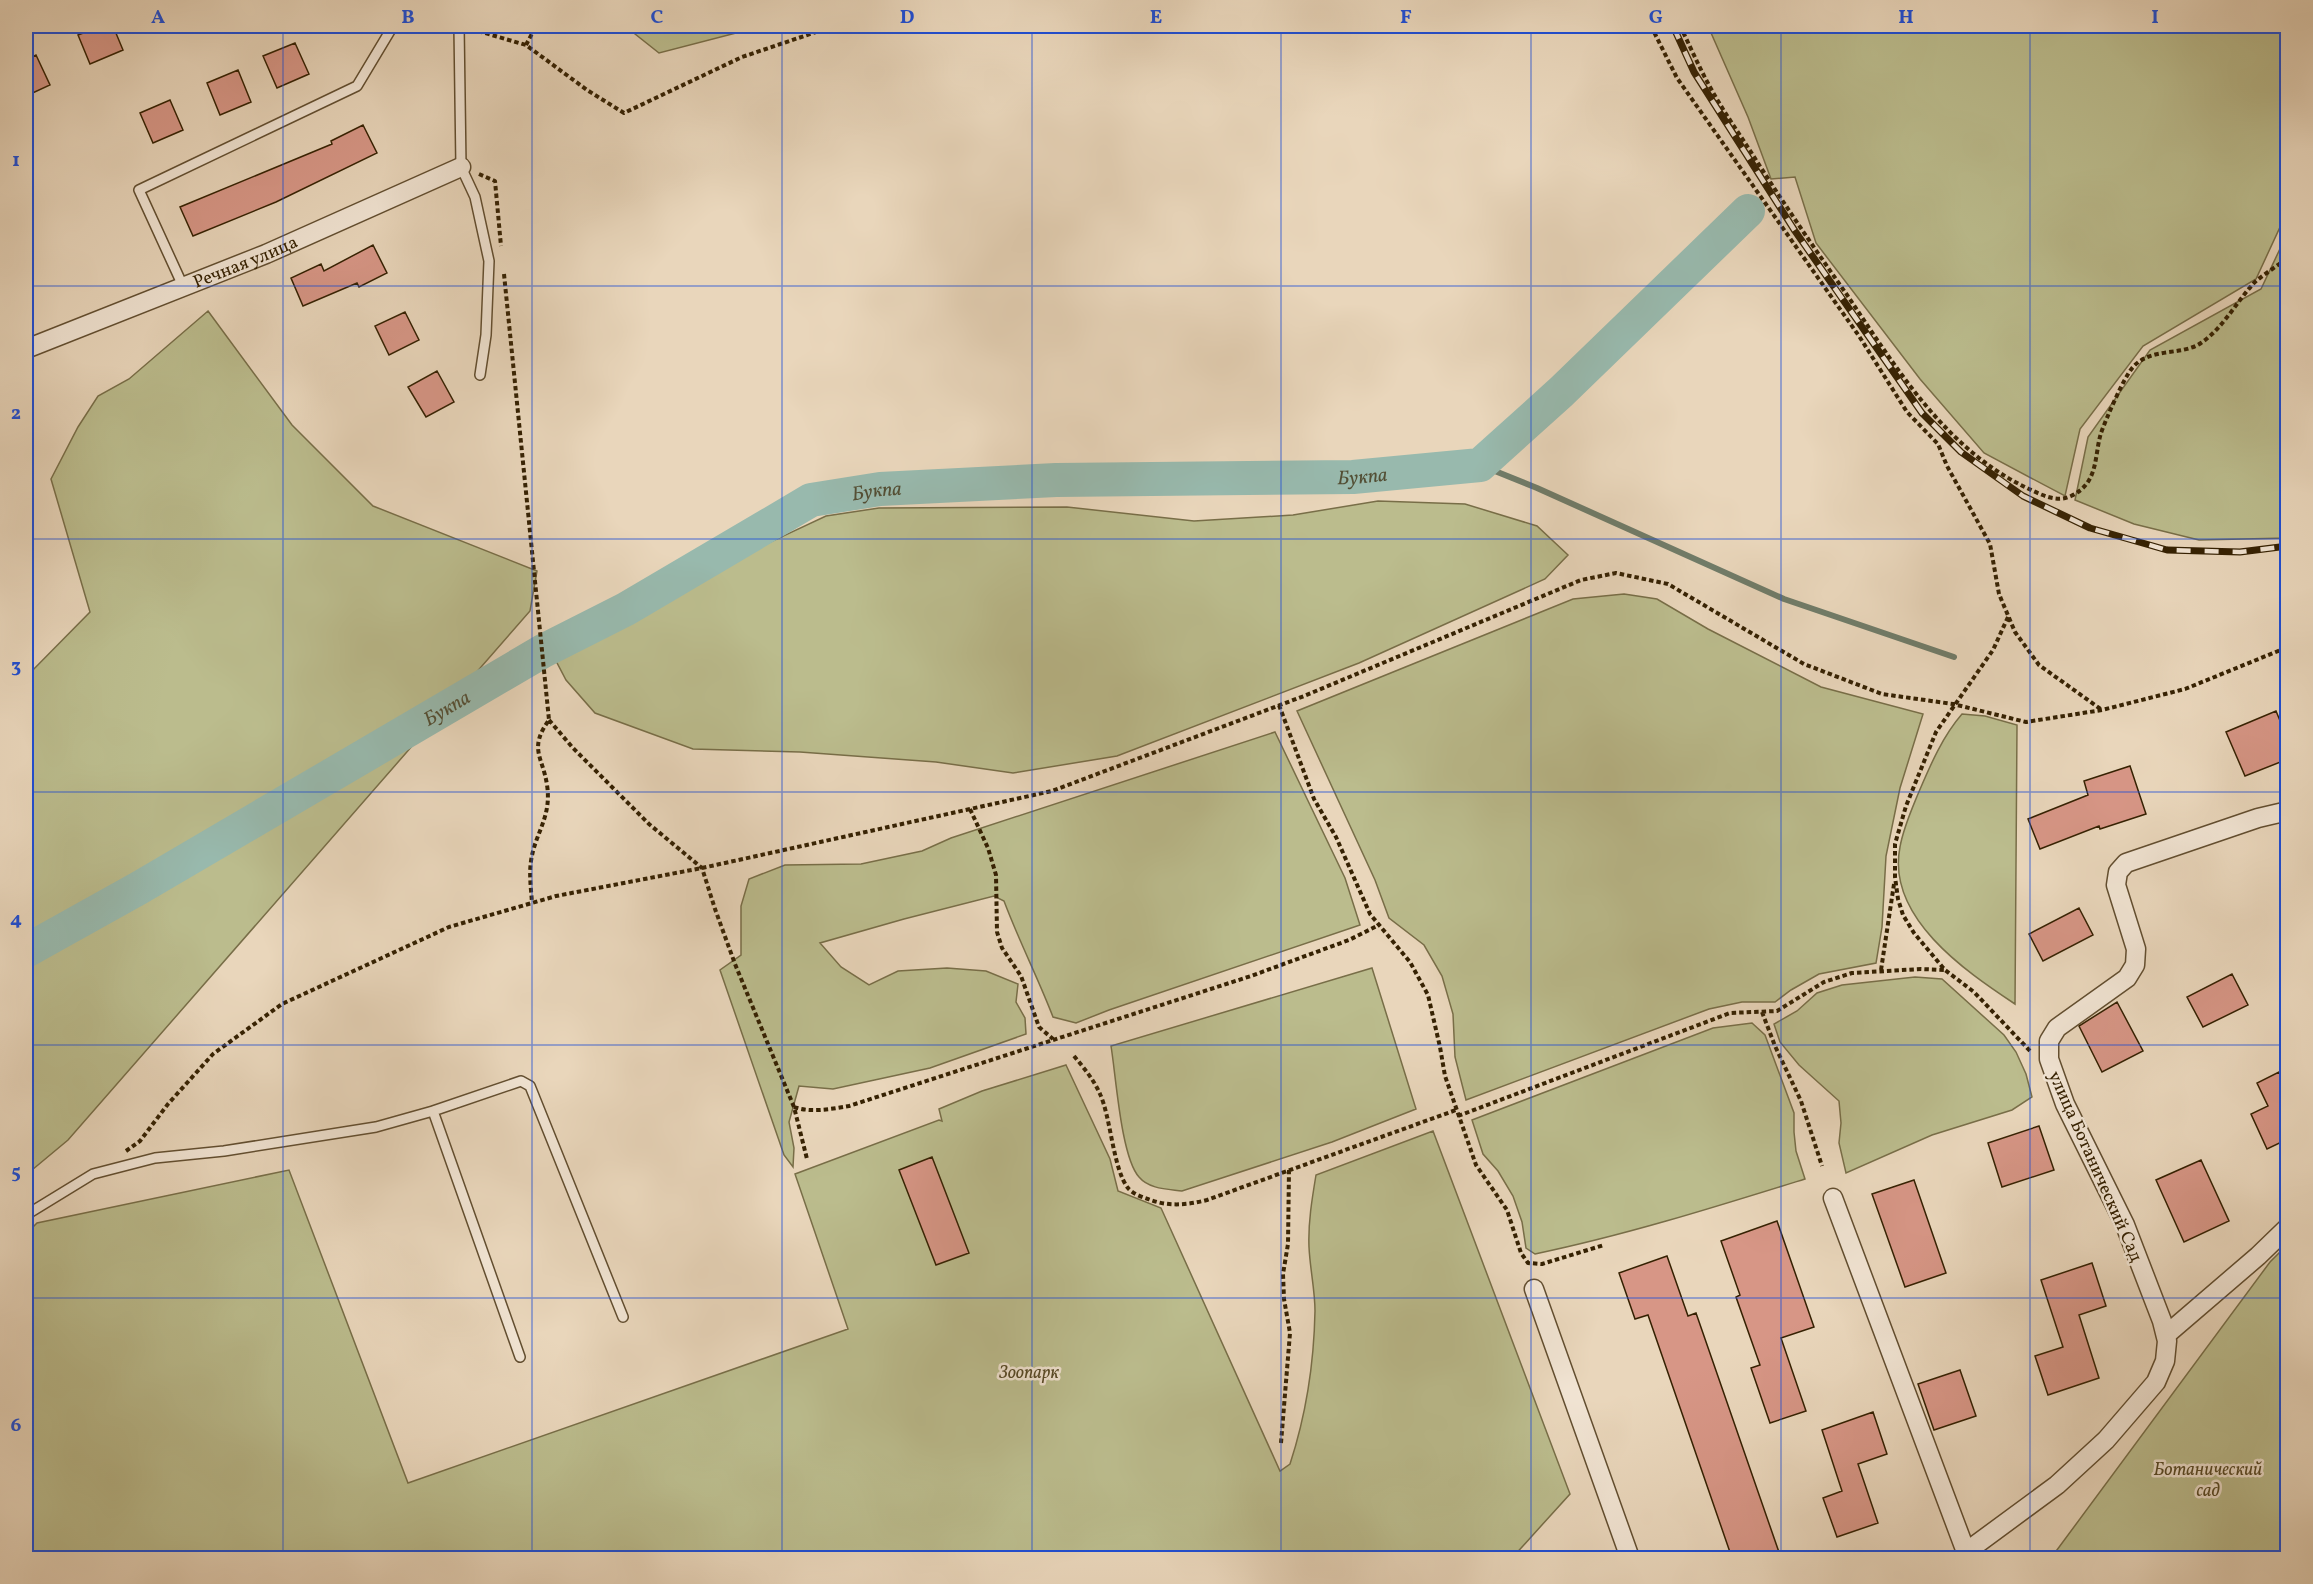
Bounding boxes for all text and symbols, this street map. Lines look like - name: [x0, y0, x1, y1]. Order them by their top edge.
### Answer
- text: A: [151, 4, 165, 32]
- text: B: [401, 4, 415, 32]
- text: C: [651, 4, 664, 32]
- text: D: [900, 4, 914, 32]
- text: E: [1150, 4, 1162, 32]
- text: F: [1400, 4, 1412, 32]
- text: G: [1649, 4, 1663, 32]
- text: H: [1898, 4, 1914, 32]
- text: I: [2151, 4, 2159, 32]
- text: 1: [12, 147, 20, 175]
- street label: Речная улица: [190, 230, 302, 296]
- text: 2: [11, 400, 21, 428]
- water label: Букпа: [1337, 462, 1389, 494]
- water label: Букпа: [850, 476, 902, 509]
- text: 3: [11, 653, 21, 681]
- water label: Букпа: [419, 685, 476, 734]
- text: 4: [10, 906, 22, 934]
- street label: улица Ботанический Сад: [2041, 1067, 2148, 1266]
- text: 5: [11, 1159, 21, 1187]
- park label: Зоопарк: [998, 1361, 1059, 1386]
- text: 6: [11, 1412, 22, 1440]
- park label: Ботанический сад: [2154, 1458, 2262, 1504]

